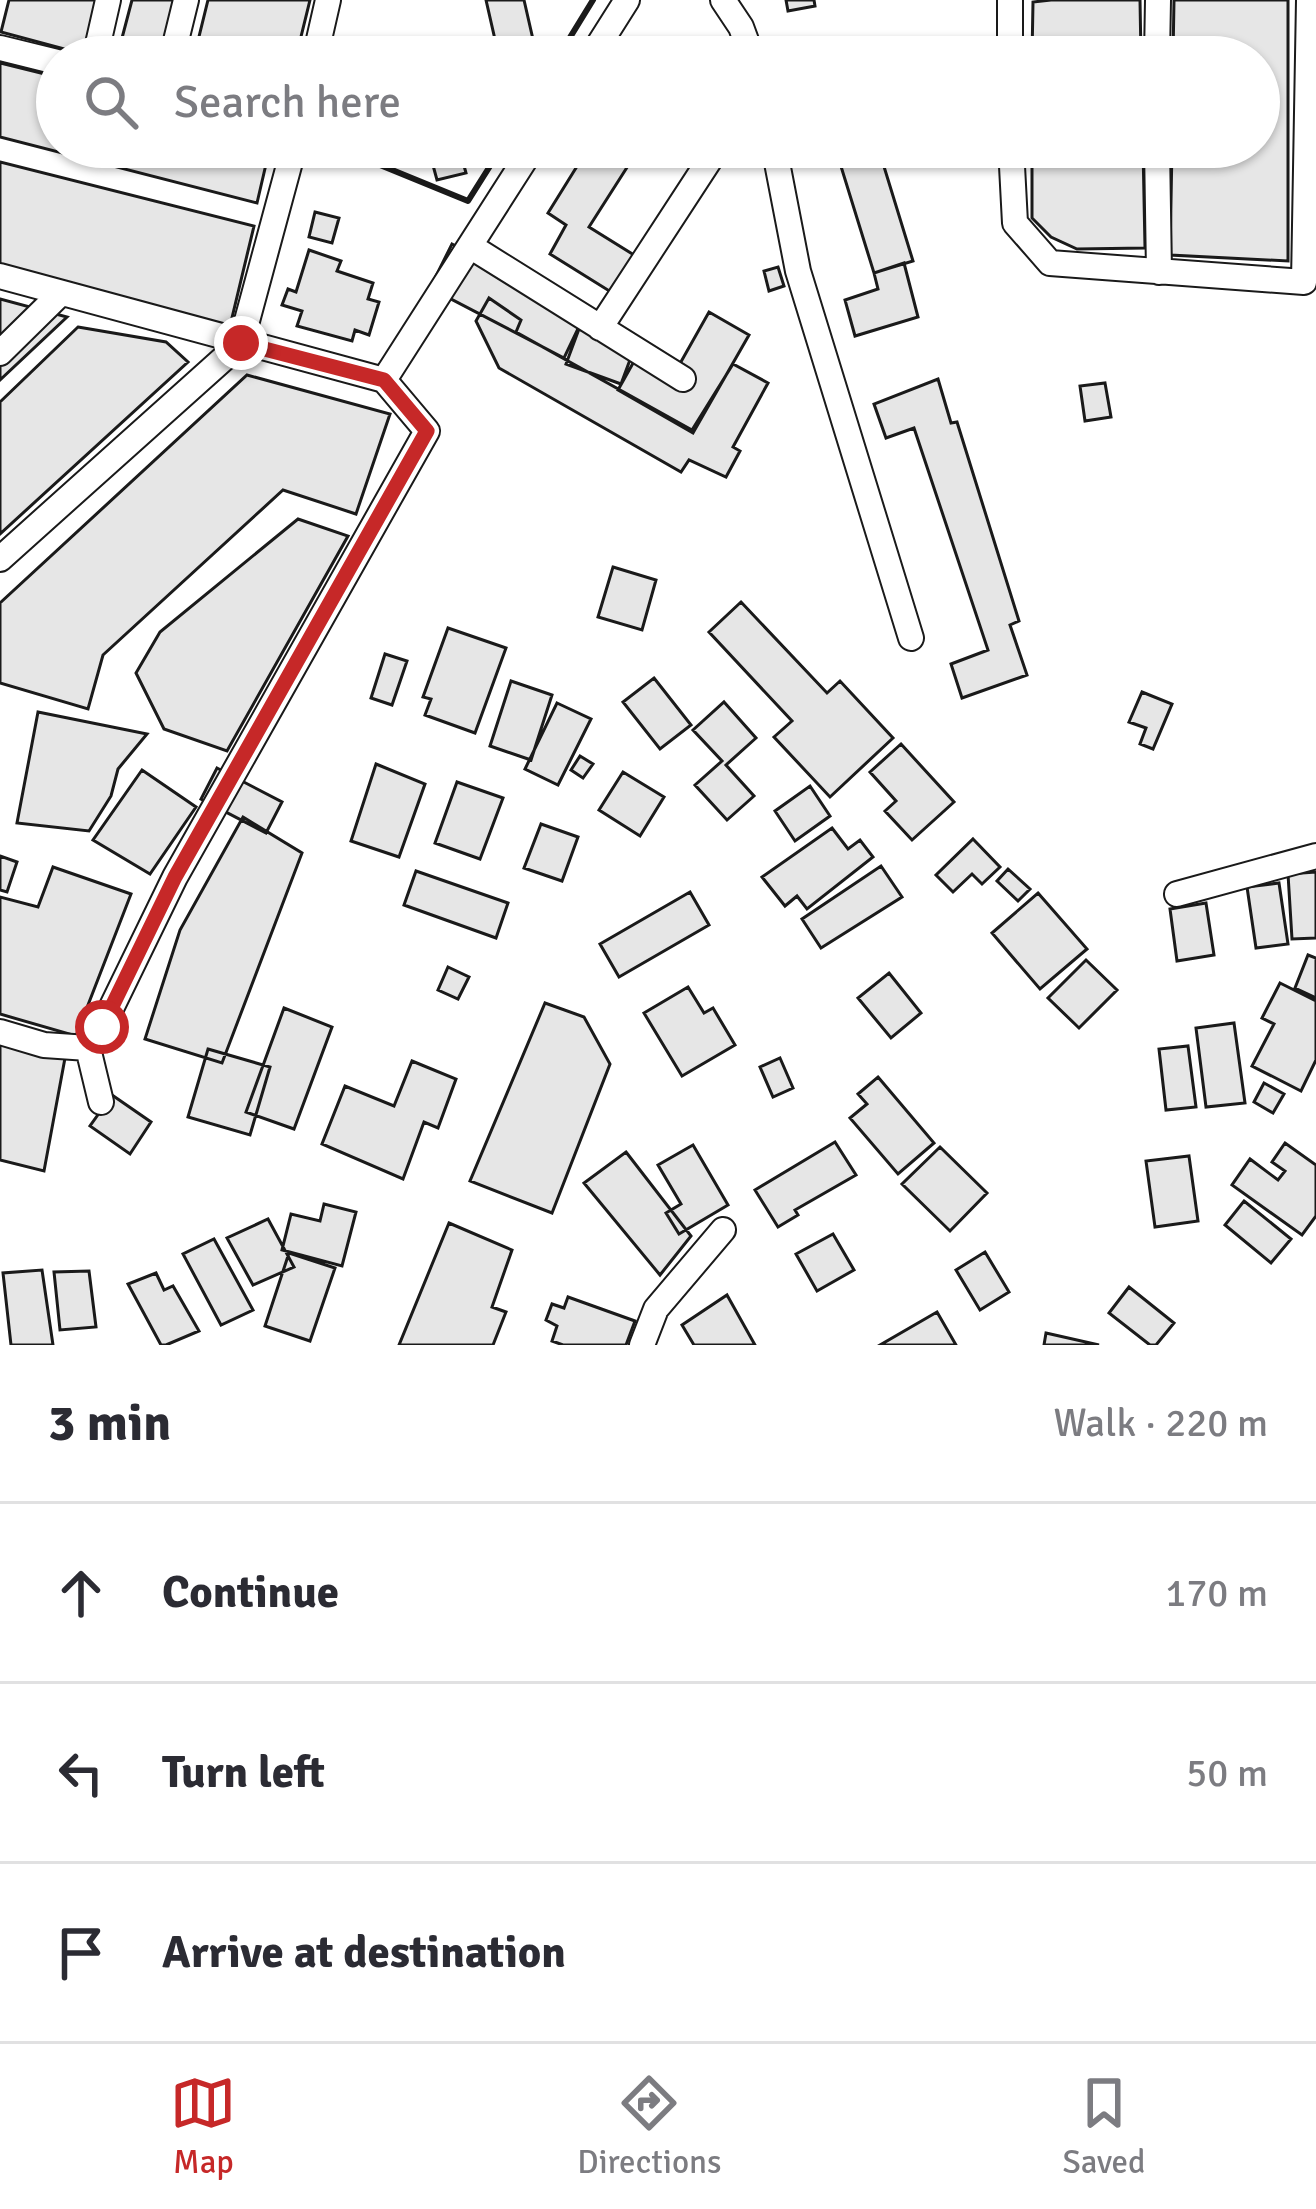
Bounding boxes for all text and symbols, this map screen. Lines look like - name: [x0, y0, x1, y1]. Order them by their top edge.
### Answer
- search box: [36, 36, 1280, 168]
- icon: search: [78, 69, 144, 135]
- text: Search here: [174, 75, 401, 130]
- route end: [214, 316, 268, 370]
- route start: [75, 1000, 129, 1054]
- text: 3 min: [48, 1392, 171, 1455]
- text: Walk · 220 m: [1054, 1399, 1268, 1447]
- icon: ahead: [48, 1560, 114, 1626]
- text: Continue: [162, 1565, 339, 1620]
- text: 170 m: [1165, 1569, 1268, 1617]
- icon: left: [48, 1740, 114, 1806]
- text: Turn left: [162, 1745, 325, 1800]
- text: 50 m: [1186, 1749, 1268, 1797]
- icon: arrive: [48, 1920, 114, 1986]
- text: Arrive at destination: [162, 1925, 566, 1980]
- tab: Map: [170, 2070, 236, 2183]
- tab: Directions: [577, 2070, 722, 2183]
- tab: Saved: [1062, 2070, 1146, 2183]

